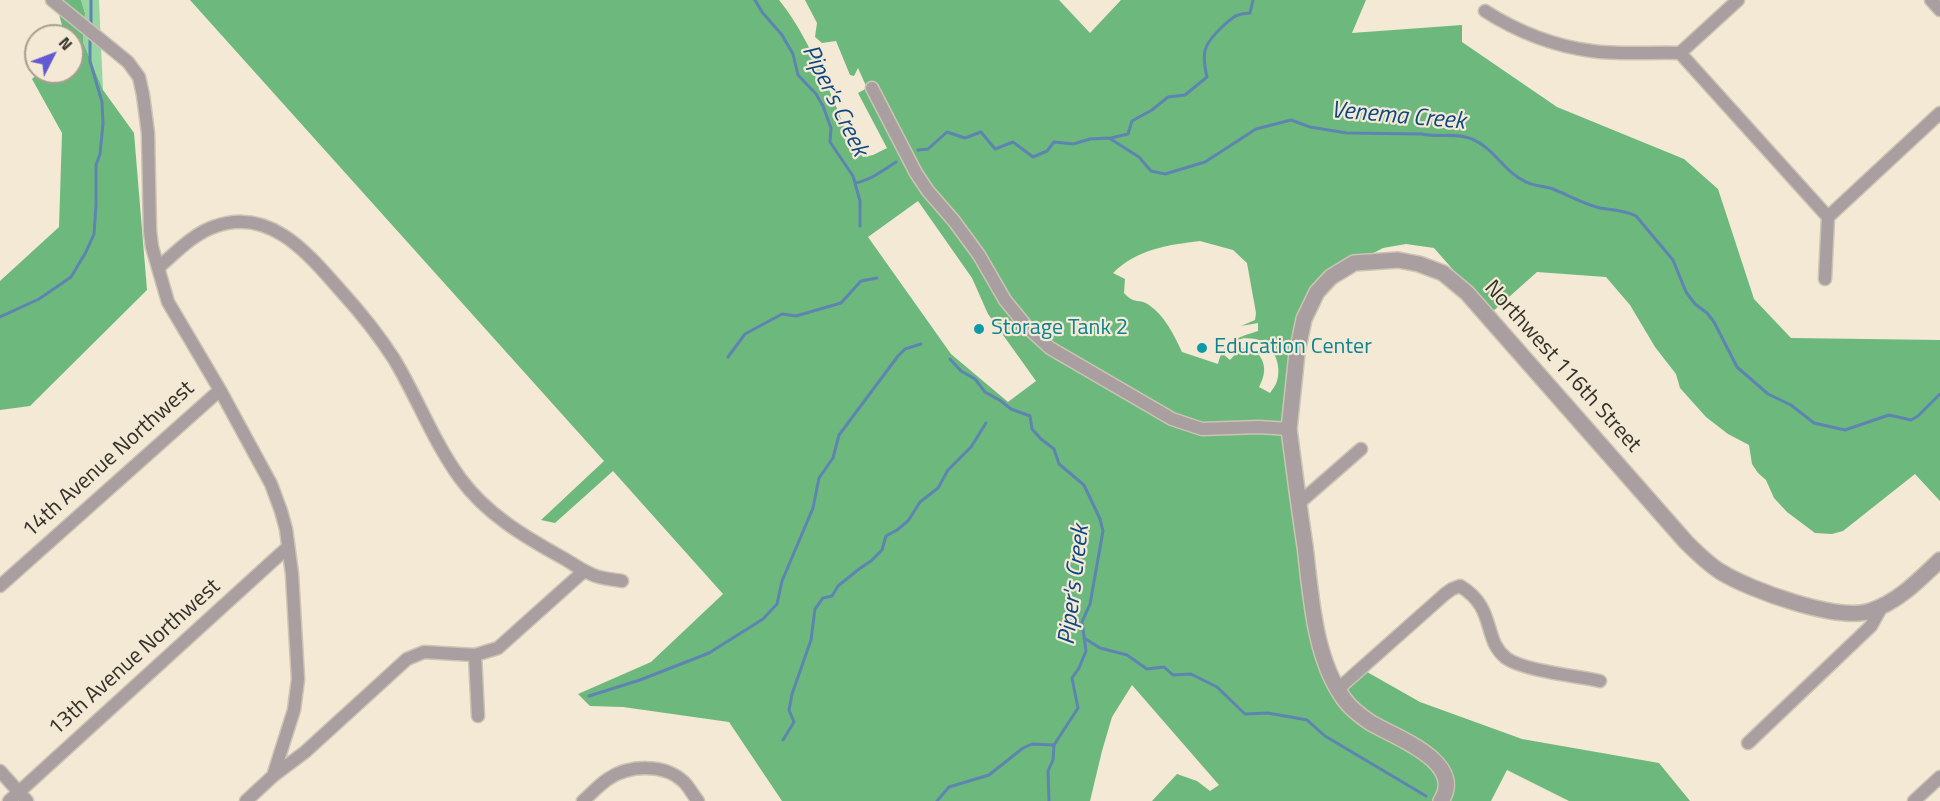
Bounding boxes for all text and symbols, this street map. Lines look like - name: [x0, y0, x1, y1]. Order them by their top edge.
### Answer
- north arrow: [24, 24, 84, 84]
- text: N: [53, 31, 79, 55]
- water label: Piper's Creek: [795, 41, 873, 161]
- water label: Venema Creek: [1330, 97, 1466, 137]
- street label: Northwest 116th Street: [1478, 276, 1646, 458]
- place label: Storage Tank 2: [991, 316, 1128, 342]
- marker: Storage Tank 2: [972, 322, 986, 336]
- place label: Education Center: [1214, 335, 1372, 361]
- marker: Education Center: [1195, 341, 1209, 355]
- street label: 14th Avenue Northwest: [18, 376, 200, 544]
- water label: Piper's Creek: [1053, 524, 1097, 646]
- street label: 13th Avenue Northwest: [44, 574, 226, 742]

